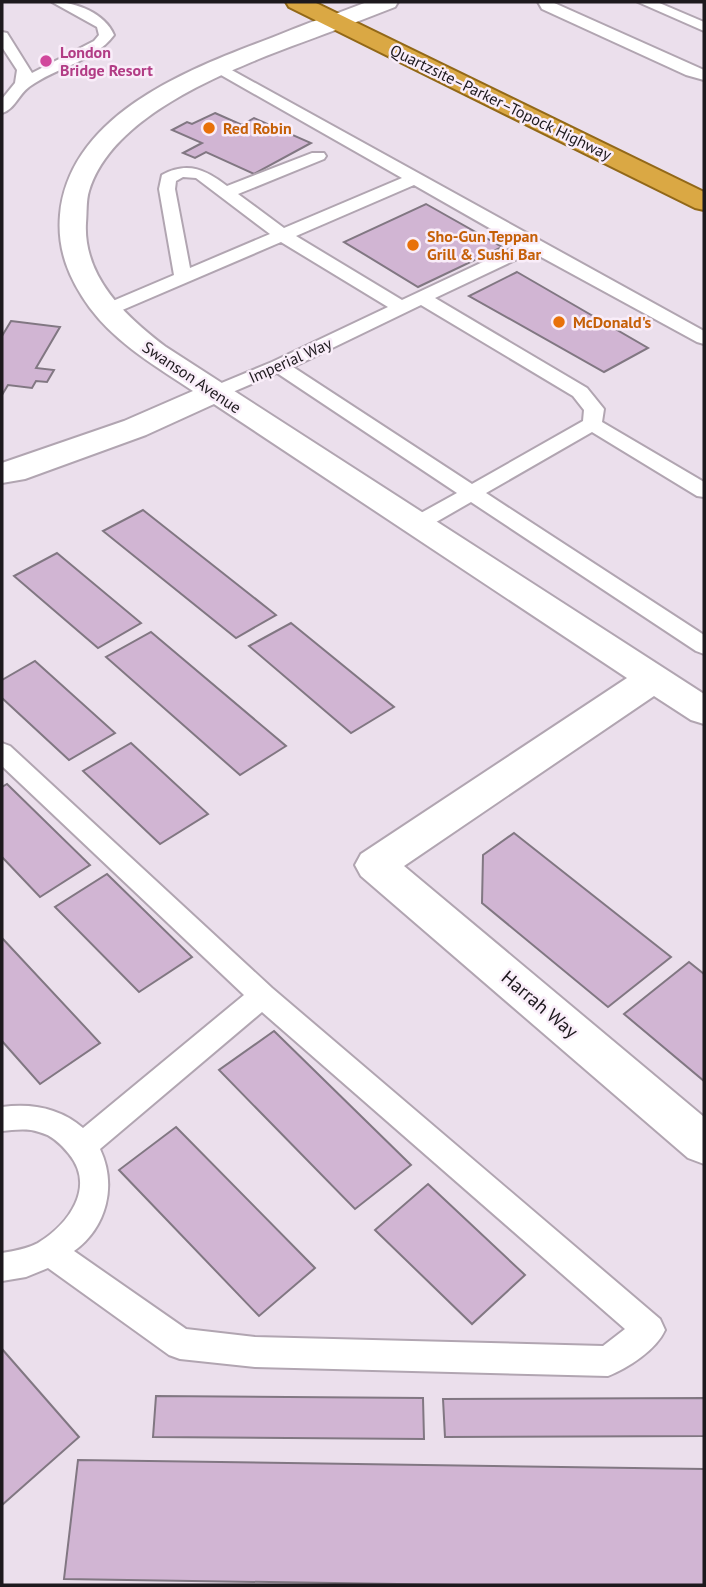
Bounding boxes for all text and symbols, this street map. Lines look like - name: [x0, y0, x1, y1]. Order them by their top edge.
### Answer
- street label: Quartzsite–Parker–Topock Highway: [387, 40, 615, 165]
- place label: London Bridge Resort: [60, 42, 153, 80]
- marker: London Bridge Resort: [38, 53, 54, 69]
- place label: Red Robin: [223, 118, 292, 138]
- marker: Red Robin: [201, 120, 217, 136]
- place label: Sho-Gun Teppan Grill & Sushi Bar: [427, 226, 541, 264]
- marker: Sho-Gun Teppan Grill & Sushi Bar: [405, 237, 421, 253]
- place label: McDonald's: [573, 312, 652, 332]
- marker: McDonald's: [551, 314, 567, 330]
- street label: Imperial Way: [245, 333, 335, 387]
- street label: Swanson Avenue: [139, 337, 245, 417]
- street label: Harrah Way: [497, 965, 583, 1043]

